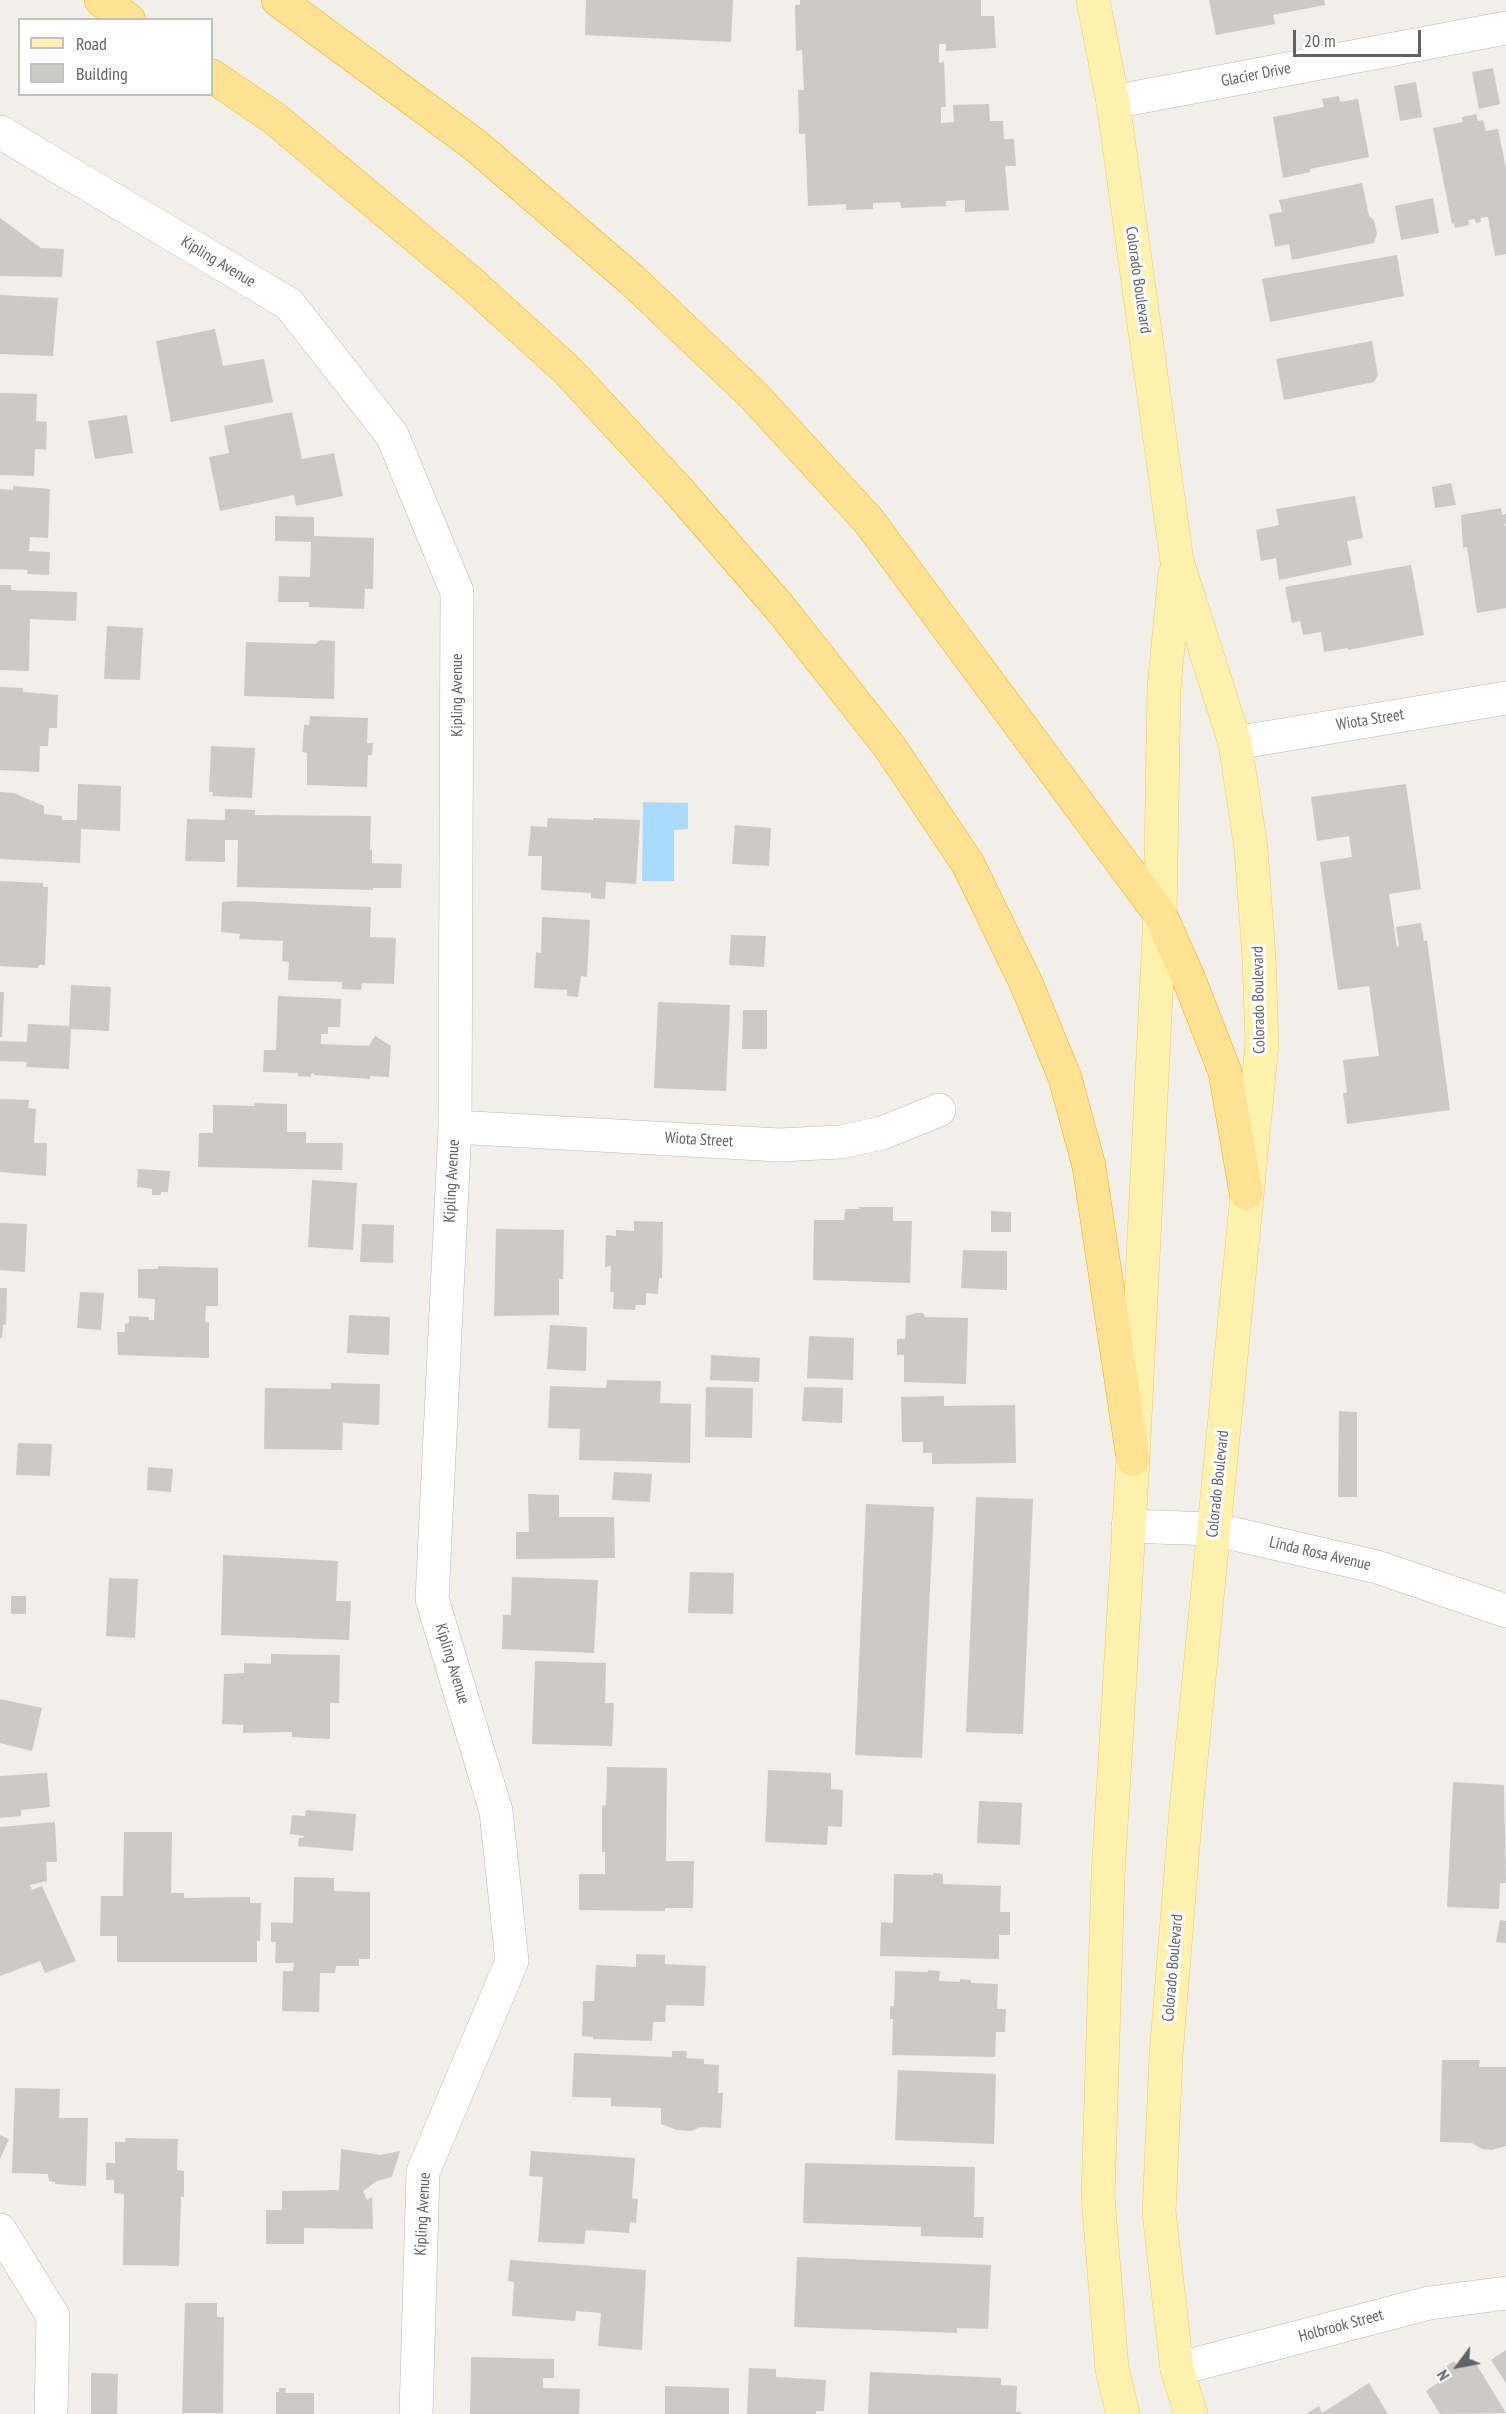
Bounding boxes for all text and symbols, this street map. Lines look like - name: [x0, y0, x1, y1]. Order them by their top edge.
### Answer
- legend: [18, 18, 213, 96]
- scale bar: [1296, 18, 1424, 56]
- text: 20 m: [1304, 29, 1336, 52]
- text: Road: [76, 32, 107, 55]
- street label: Glacier Drive: [1220, 59, 1292, 91]
- text: Building: [76, 62, 128, 85]
- street label: Colorado Boulevard: [1121, 225, 1155, 335]
- street label: Kipling Avenue: [177, 232, 259, 292]
- street label: Kipling Avenue: [447, 653, 467, 737]
- street label: Wiota Street: [1335, 705, 1405, 735]
- street label: Colorado Boulevard: [1248, 946, 1270, 1054]
- street label: Wiota Street: [664, 1129, 734, 1151]
- street label: Kipling Avenue: [440, 1139, 464, 1223]
- street label: Colorado Boulevard: [1203, 1429, 1233, 1539]
- street label: Linda Rosa Avenue: [1267, 1533, 1373, 1575]
- street label: Kipling Avenue: [431, 1621, 473, 1707]
- street label: Colorado Boulevard: [1159, 1913, 1187, 2023]
- street label: Kipling Avenue: [411, 2172, 435, 2256]
- street label: Holbrook Street: [1296, 2305, 1386, 2347]
- north arrow: [1428, 2336, 1488, 2396]
- text: N: [1432, 2367, 1454, 2385]

